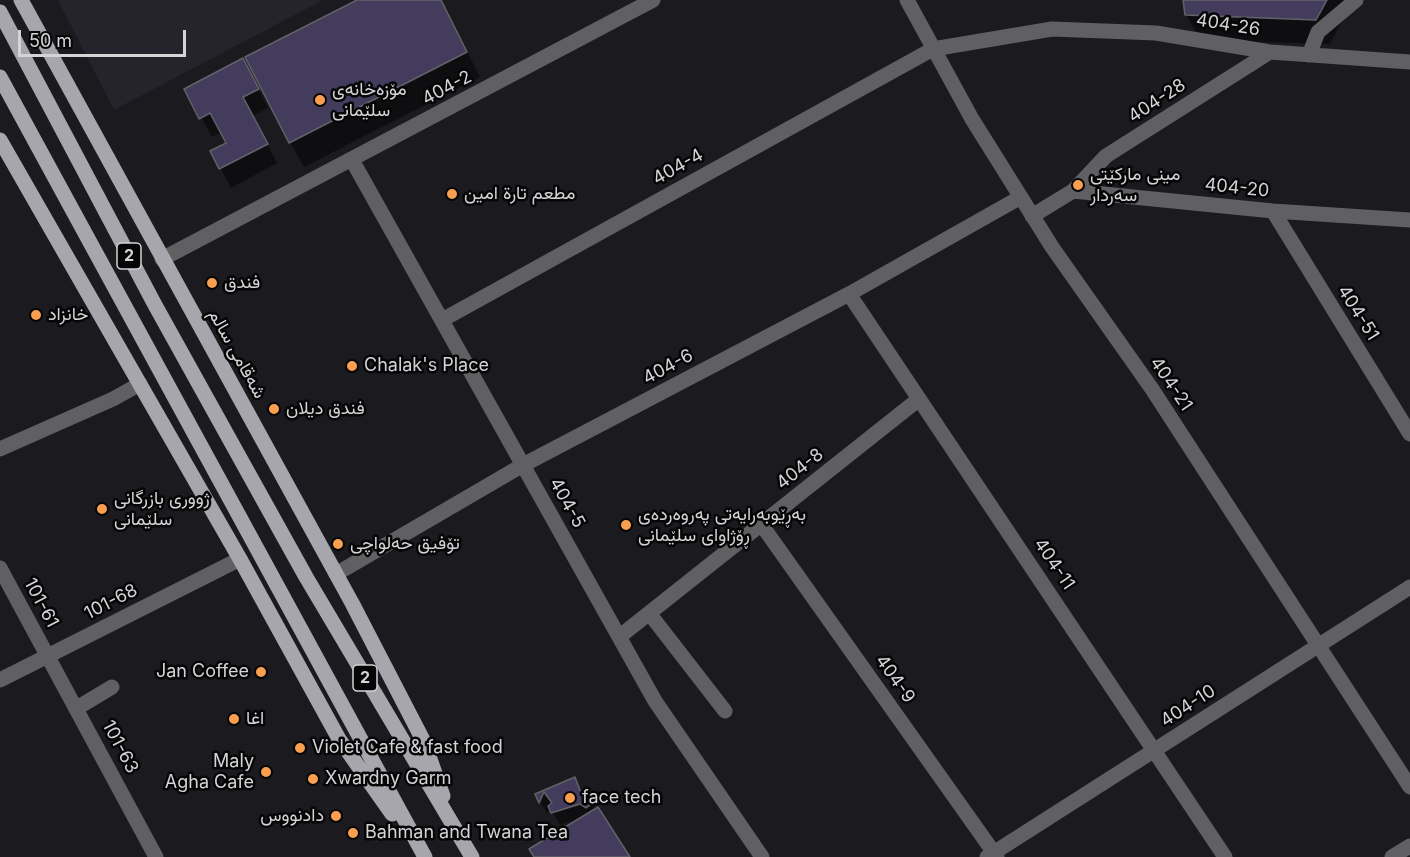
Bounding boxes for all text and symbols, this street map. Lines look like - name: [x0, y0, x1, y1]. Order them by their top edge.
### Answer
- street label: 404-26: [1194, 9, 1262, 41]
- scale bar: [21, 18, 189, 56]
- text: 50 m: [29, 30, 72, 51]
- street label: 404-2: [418, 66, 476, 110]
- street label: 404-28: [1124, 74, 1190, 128]
- place label: مۆزەخانەی سلێمانی: [332, 79, 407, 122]
- marker: مۆزەخانەی سلێمانی: [313, 93, 327, 107]
- street label: 404-4: [649, 144, 707, 190]
- place label: مینی مارکێتی سەردار: [1090, 164, 1180, 207]
- street label: 404-20: [1204, 174, 1270, 202]
- marker: مینی مارکێتی سەردار: [1071, 178, 1085, 192]
- place label: مطعم تارة امين: [464, 183, 575, 205]
- marker: مطعم تارة امين: [445, 187, 459, 201]
- road number: 2: [117, 243, 141, 269]
- place label: فندق: [224, 272, 260, 294]
- marker: فندق: [205, 276, 219, 290]
- street label: 404-51: [1333, 281, 1383, 345]
- place label: خانزاد: [48, 304, 88, 326]
- street label: شەقامی سالم: [204, 306, 270, 402]
- marker: خانزاد: [29, 308, 43, 322]
- street label: 404-6: [639, 345, 697, 389]
- street label: 404-21: [1145, 353, 1197, 415]
- place label: Chalak's Place: [364, 355, 489, 377]
- marker: Chalak's Place: [345, 359, 359, 373]
- place label: فندق ديلان: [286, 398, 365, 420]
- marker: فندق ديلان: [267, 402, 281, 416]
- street label: 404-8: [772, 444, 828, 494]
- street label: 404-5: [545, 474, 589, 532]
- place label: ژووری بازرگانی سلێمانی: [114, 488, 210, 530]
- marker: ژووری بازرگانی سلێمانی: [95, 502, 109, 516]
- place label: بەڕێوبەرایەتی پەروەردەی ڕۆژاوای سلێمانی: [638, 504, 806, 546]
- marker: بەڕێوبەرایەتی پەروەردەی ڕۆژاوای سلێمانی: [619, 518, 633, 532]
- place label: تۆفیق حەلواچی: [350, 533, 460, 555]
- street label: 404-11: [1029, 534, 1079, 594]
- marker: تۆفیق حەلواچی: [331, 537, 345, 551]
- street label: 101-61: [19, 575, 63, 631]
- street label: 101-68: [81, 580, 141, 624]
- street label: 404-9: [871, 651, 919, 707]
- place label: Jan Coffee: [156, 661, 249, 683]
- marker: Jan Coffee: [254, 665, 268, 679]
- road number: 2: [353, 665, 377, 691]
- street label: 404-10: [1156, 680, 1220, 732]
- place label: اغا: [246, 708, 264, 730]
- marker: اغا: [227, 712, 241, 726]
- street label: 101-63: [97, 717, 143, 777]
- place label: Violet Cafe & fast food: [312, 737, 503, 759]
- marker: Violet Cafe & fast food: [293, 741, 307, 755]
- place label: Maly Agha Cafe: [165, 751, 254, 794]
- marker: Maly Agha Cafe: [259, 765, 273, 779]
- place label: Xwardny Garm: [325, 768, 452, 790]
- marker: Xwardny Garm: [306, 772, 320, 786]
- place label: face tech: [582, 787, 661, 809]
- marker: face tech: [563, 791, 577, 805]
- place label: دادنووس: [260, 805, 324, 827]
- marker: دادنووس: [329, 809, 343, 823]
- place label: Bahman and Twana Tea: [365, 822, 568, 844]
- marker: Bahman and Twana Tea: [346, 826, 360, 840]

